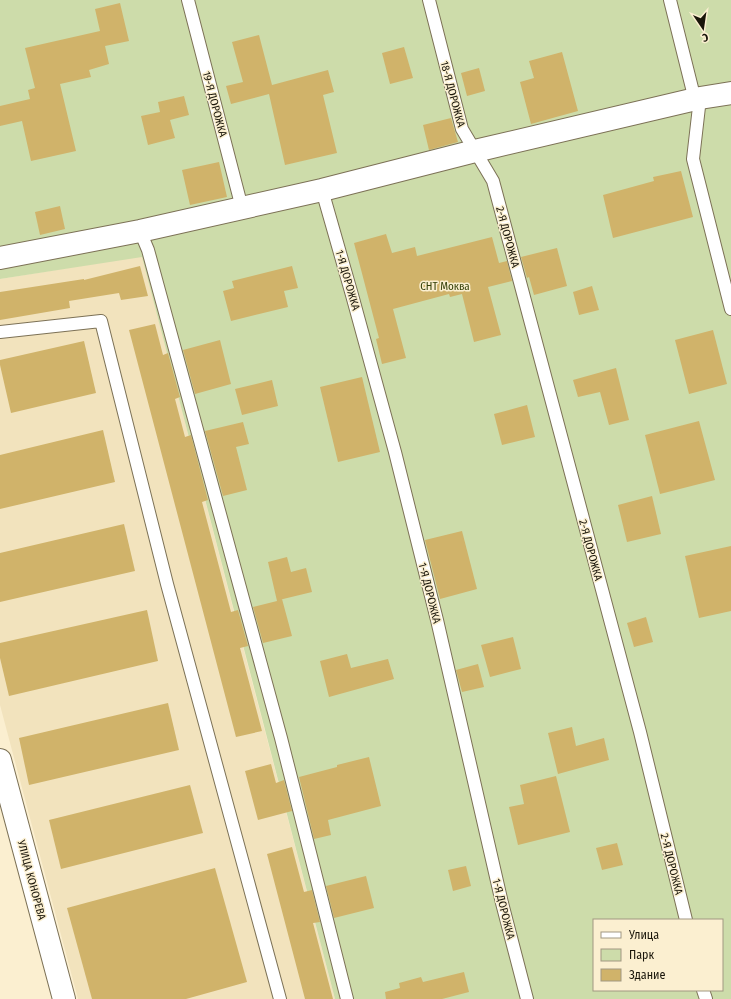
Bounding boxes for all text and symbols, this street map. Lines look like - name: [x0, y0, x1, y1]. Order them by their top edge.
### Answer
- north arrow: [683, 8, 723, 48]
- text: С: [701, 30, 709, 44]
- street label: 18-Я ДОРОЖКА: [437, 60, 468, 129]
- street label: 19-Я ДОРОЖКА: [200, 70, 230, 139]
- street label: 2-Я ДОРОЖКА: [493, 205, 522, 269]
- street label: 1-Я ДОРОЖКА: [333, 248, 362, 312]
- park label: СНТ Моква: [420, 280, 470, 293]
- street label: 2-Я ДОРОЖКА: [576, 518, 605, 582]
- street label: 1-Я ДОРОЖКА: [416, 561, 443, 625]
- street label: 2-Я ДОРОЖКА: [658, 832, 685, 896]
- street label: УЛИЦА КОНОРЕВА: [14, 838, 48, 922]
- street label: 1-Я ДОРОЖКА: [490, 877, 517, 941]
- legend: [593, 919, 723, 991]
- text: Улица: [628, 928, 659, 942]
- text: Парк: [629, 948, 655, 962]
- text: Здание: [629, 968, 665, 982]

